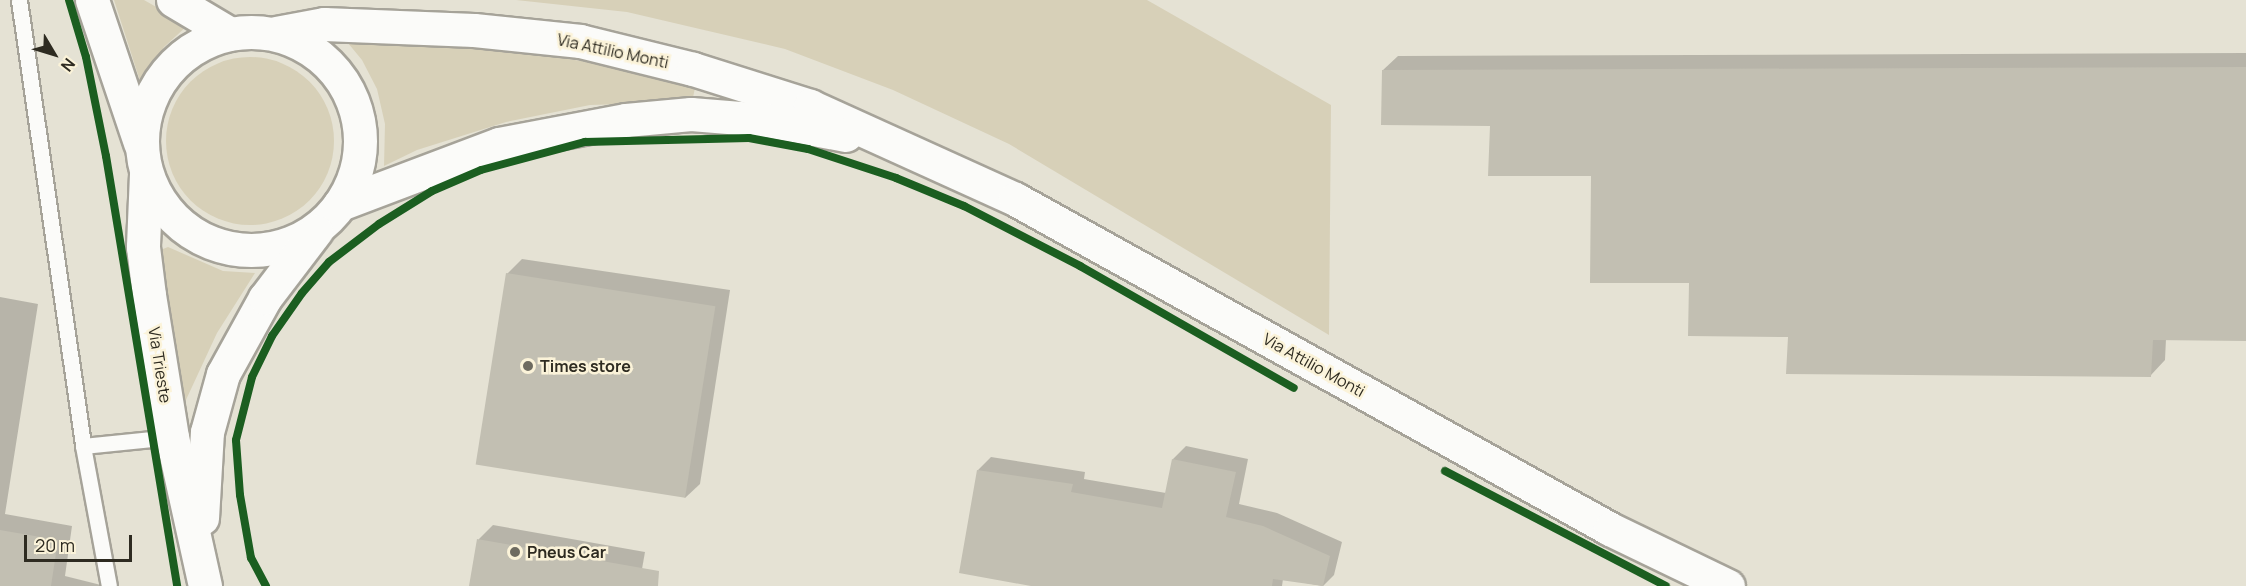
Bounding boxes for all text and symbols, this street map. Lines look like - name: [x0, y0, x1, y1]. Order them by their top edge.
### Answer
- north arrow: [24, 24, 84, 84]
- street label: Via Attilio Monti: [555, 30, 671, 72]
- text: N: [56, 54, 80, 76]
- street label: Via Trieste: [145, 326, 175, 404]
- street label: Via Attilio Monti: [1260, 329, 1368, 401]
- place label: Times store: [540, 356, 631, 376]
- marker: Times store: [521, 359, 535, 373]
- scale bar: [27, 523, 135, 561]
- text: 20 m: [35, 533, 75, 557]
- place label: Pneus Car: [527, 542, 606, 562]
- marker: Pneus Car: [508, 545, 522, 559]

